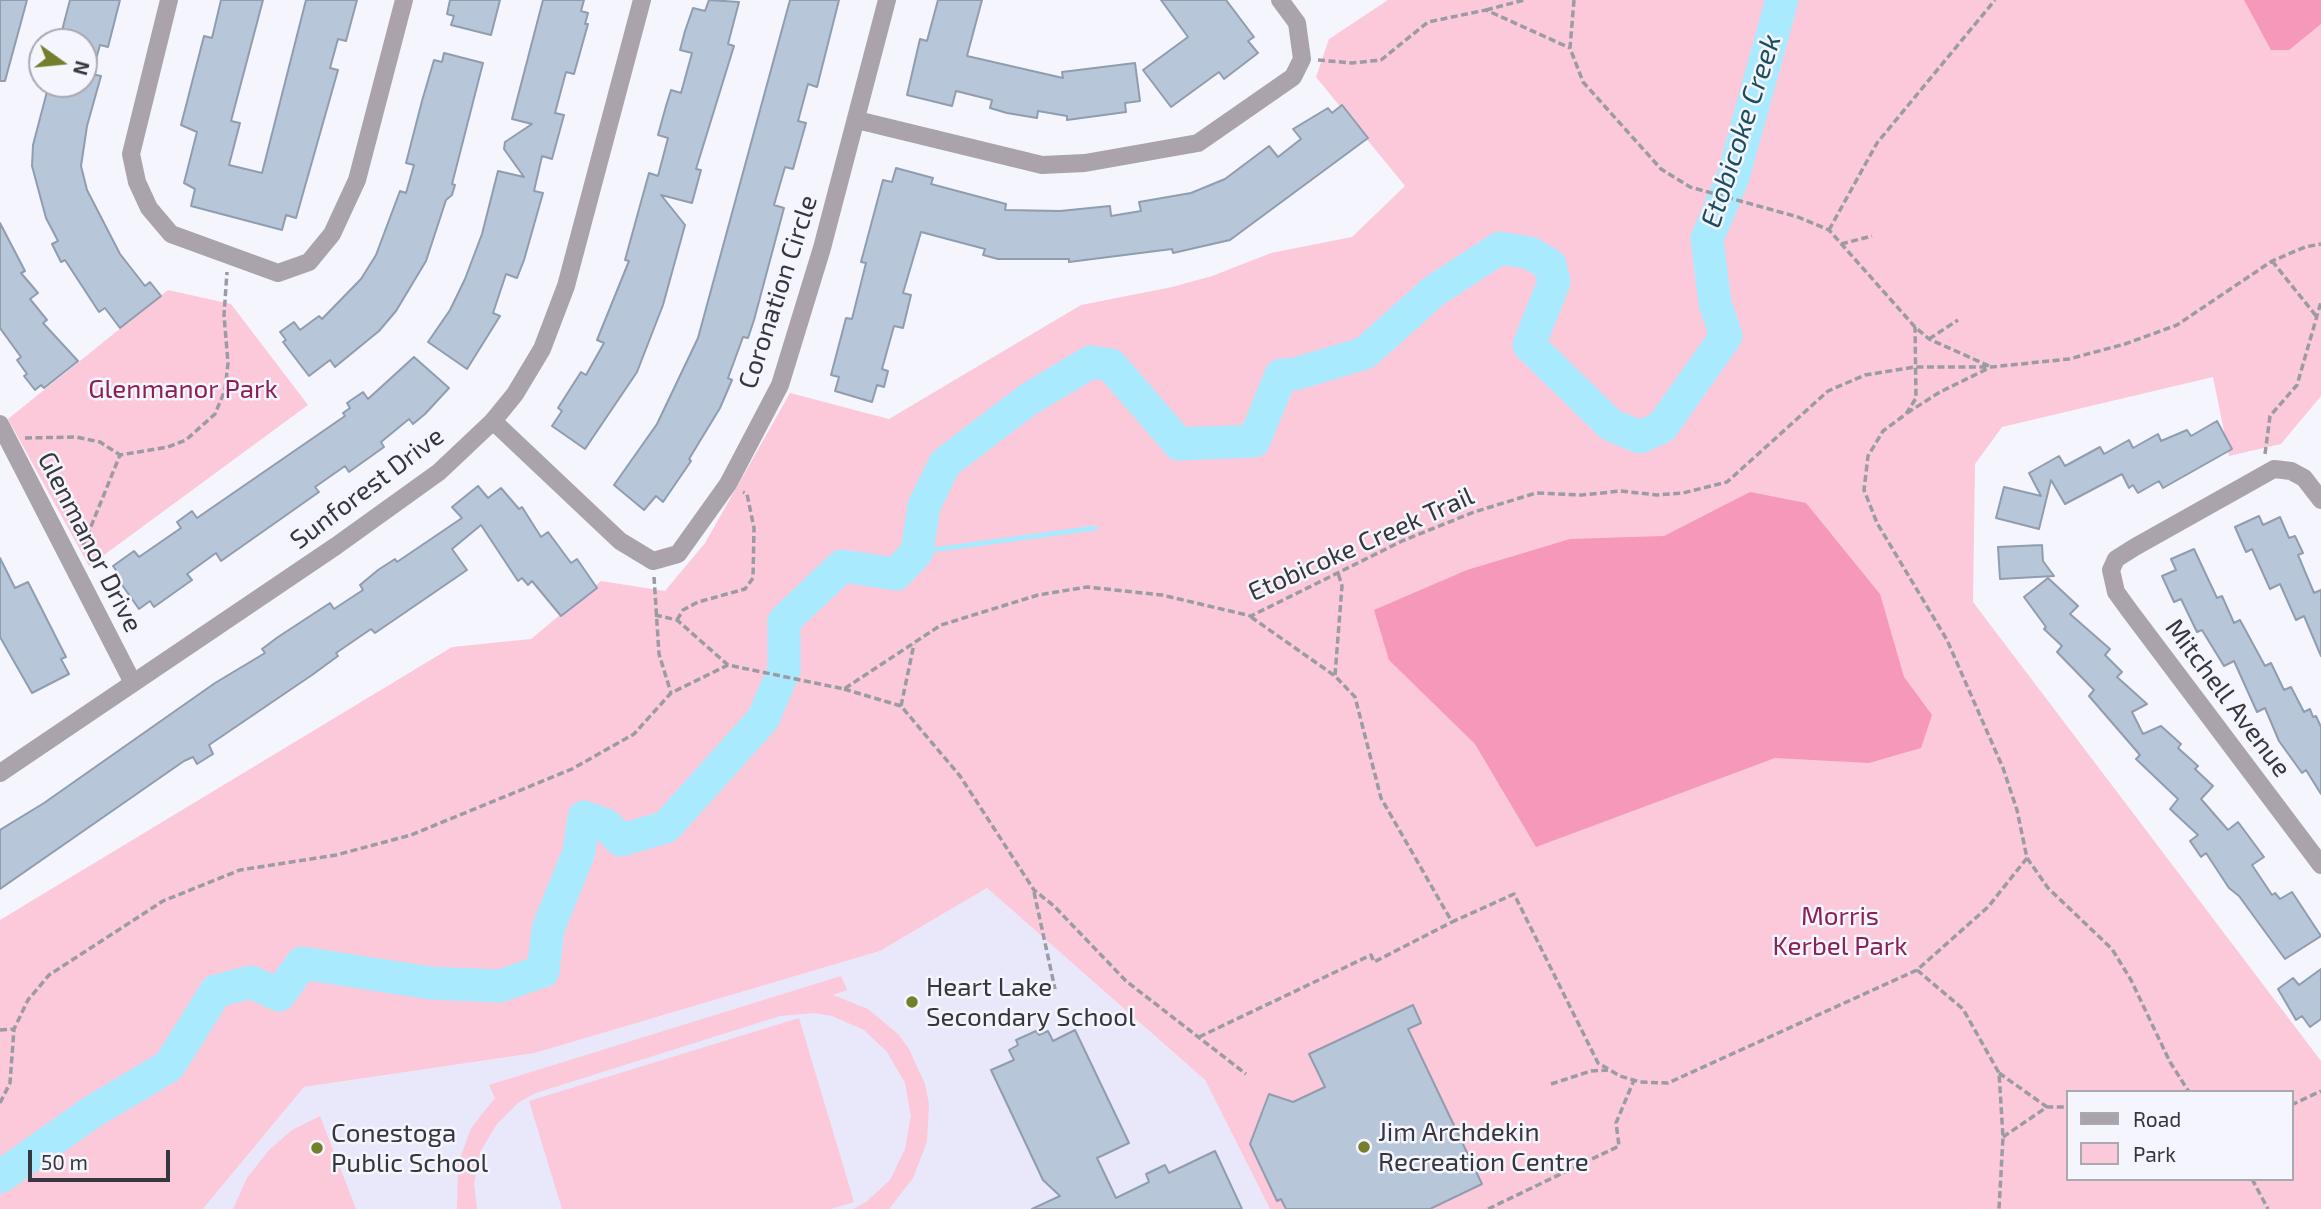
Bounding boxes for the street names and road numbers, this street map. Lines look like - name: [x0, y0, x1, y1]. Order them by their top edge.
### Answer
- street label: Coronation Circle: [732, 191, 824, 393]
- street label: Sunforest Drive: [284, 420, 450, 556]
- street label: Glenmanor Drive: [31, 447, 149, 637]
- street label: Etobicoke Creek Trail: [1243, 480, 1479, 608]
- street label: Mitchell Avenue: [2159, 613, 2297, 783]

